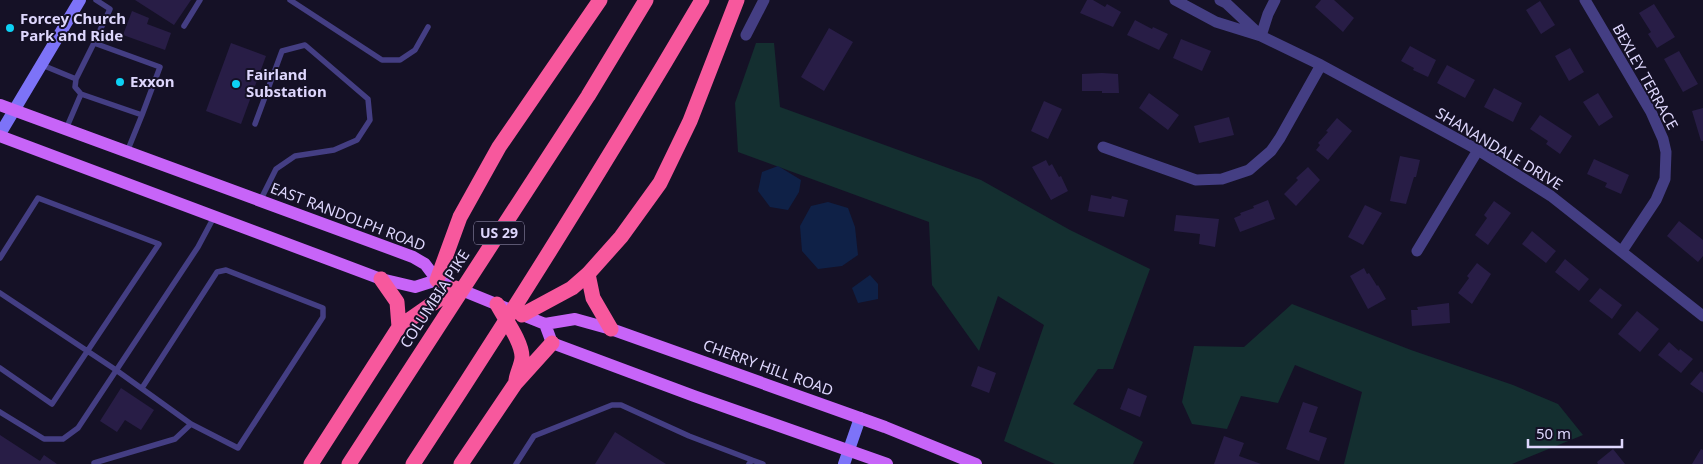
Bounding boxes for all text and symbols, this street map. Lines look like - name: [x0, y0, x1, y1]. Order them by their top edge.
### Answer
- place label: Forcey Church Park and Ride: [20, 8, 126, 45]
- street label: BEXLEY TERRACE: [1609, 20, 1683, 133]
- marker: Forcey Church Park and Ride: [4, 22, 16, 34]
- place label: Fairland Substation: [246, 64, 327, 101]
- place label: Exxon: [130, 71, 175, 91]
- marker: Exxon: [114, 76, 126, 88]
- marker: Fairland Substation: [230, 78, 242, 90]
- street label: SHANANDALE DRIVE: [1432, 102, 1567, 194]
- street label: EAST RANDOLPH ROAD: [268, 177, 429, 255]
- road number: US 29: [474, 222, 524, 244]
- street label: COLUMBIA PIKE: [395, 246, 473, 351]
- street label: CHERRY HILL ROAD: [701, 334, 836, 400]
- scale bar: [1528, 416, 1622, 448]
- text: 50 m: [1536, 423, 1571, 443]

